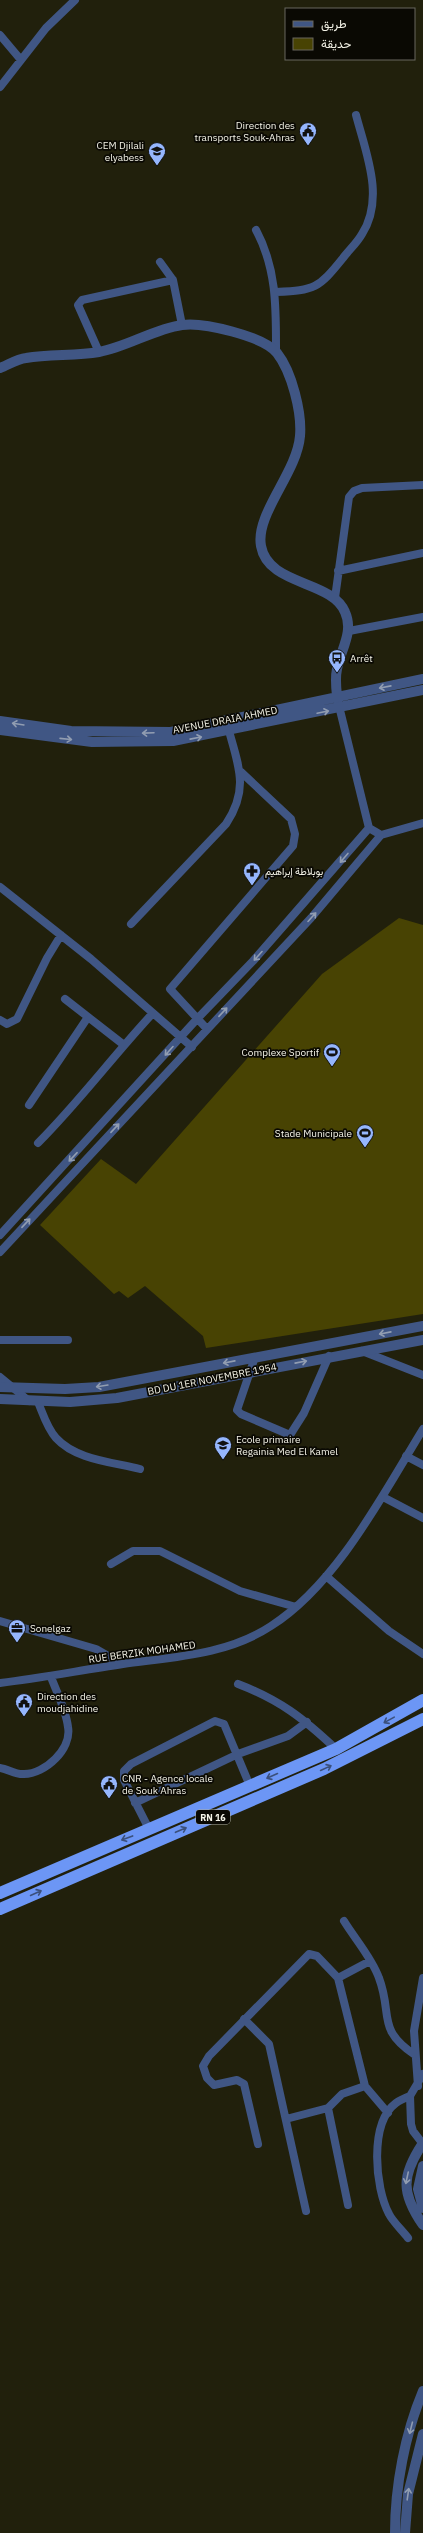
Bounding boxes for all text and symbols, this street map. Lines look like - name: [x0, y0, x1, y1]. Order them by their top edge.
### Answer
- legend: [285, 8, 415, 60]
- text: طريق: [321, 16, 347, 32]
- text: حديقة: [321, 36, 351, 51]
- place label: Direction des transports Souk-Ahras: [194, 119, 295, 144]
- public building icon: Direction des transports Souk-Ahras: [298, 121, 318, 146]
- place label: CEM Djilali elyabess: [96, 139, 144, 164]
- school or university icon: CEM Djilali elyabess: [147, 141, 167, 166]
- bus stop icon: Arrêt: [327, 648, 347, 673]
- place label: Arrêt: [350, 652, 373, 665]
- one-way arrow: [379, 683, 392, 691]
- street label: AVENUE DRAIA AHMED: [172, 703, 279, 737]
- one-way arrow: [316, 707, 329, 715]
- one-way arrow: [12, 720, 25, 728]
- one-way arrow: [142, 729, 155, 737]
- one-way arrow: [189, 733, 202, 741]
- one-way arrow: [59, 736, 72, 743]
- one-way arrow: [340, 853, 349, 863]
- pharmacy icon: بوبلاطة إبراهيم: [242, 861, 262, 886]
- place label: بوبلاطة إبراهيم: [265, 865, 323, 878]
- one-way arrow: [307, 912, 316, 923]
- one-way arrow: [253, 951, 263, 961]
- one-way arrow: [218, 1007, 228, 1017]
- sports icon: Complexe Sportif: [322, 1042, 342, 1067]
- one-way arrow: [165, 1046, 174, 1056]
- place label: Complexe Sportif: [242, 1046, 320, 1059]
- one-way arrow: [110, 1123, 120, 1133]
- sports icon: Stade Municipale: [355, 1123, 375, 1148]
- place label: Stade Municipale: [275, 1127, 353, 1140]
- one-way arrow: [68, 1152, 77, 1163]
- one-way arrow: [22, 1218, 31, 1228]
- one-way arrow: [379, 1330, 392, 1338]
- one-way arrow: [294, 1357, 307, 1365]
- one-way arrow: [223, 1358, 236, 1366]
- street label: BD DU 1ER NOVEMBRE 1954: [146, 1360, 278, 1398]
- one-way arrow: [95, 1382, 108, 1390]
- place label: Ecole primaire Regainia Med El Kamel: [236, 1433, 338, 1458]
- school or university icon: Ecole primaire Regainia Med El Kamel: [213, 1435, 233, 1460]
- office icon: Sonelgaz: [7, 1618, 27, 1643]
- place label: Sonelgaz: [30, 1622, 71, 1635]
- street label: RUE BERZIK MOHAMED: [88, 1638, 197, 1666]
- place label: Direction des moudjahidine: [37, 1690, 99, 1715]
- public building icon: Direction des moudjahidine: [14, 1692, 34, 1717]
- one-way arrow: [383, 1716, 395, 1724]
- one-way arrow: [320, 1764, 332, 1771]
- place label: CNR - Agence locale de Souk Ahras: [122, 1772, 213, 1797]
- one-way arrow: [266, 1773, 278, 1780]
- public building icon: CNR - Agence locale de Souk Ahras: [99, 1774, 119, 1799]
- road number: RN 16: [196, 1810, 230, 1824]
- one-way arrow: [174, 1826, 186, 1834]
- one-way arrow: [121, 1834, 133, 1842]
- one-way arrow: [29, 1889, 41, 1896]
- one-way arrow: [403, 2171, 411, 2184]
- one-way arrow: [407, 2421, 414, 2434]
- one-way arrow: [404, 2488, 412, 2501]

